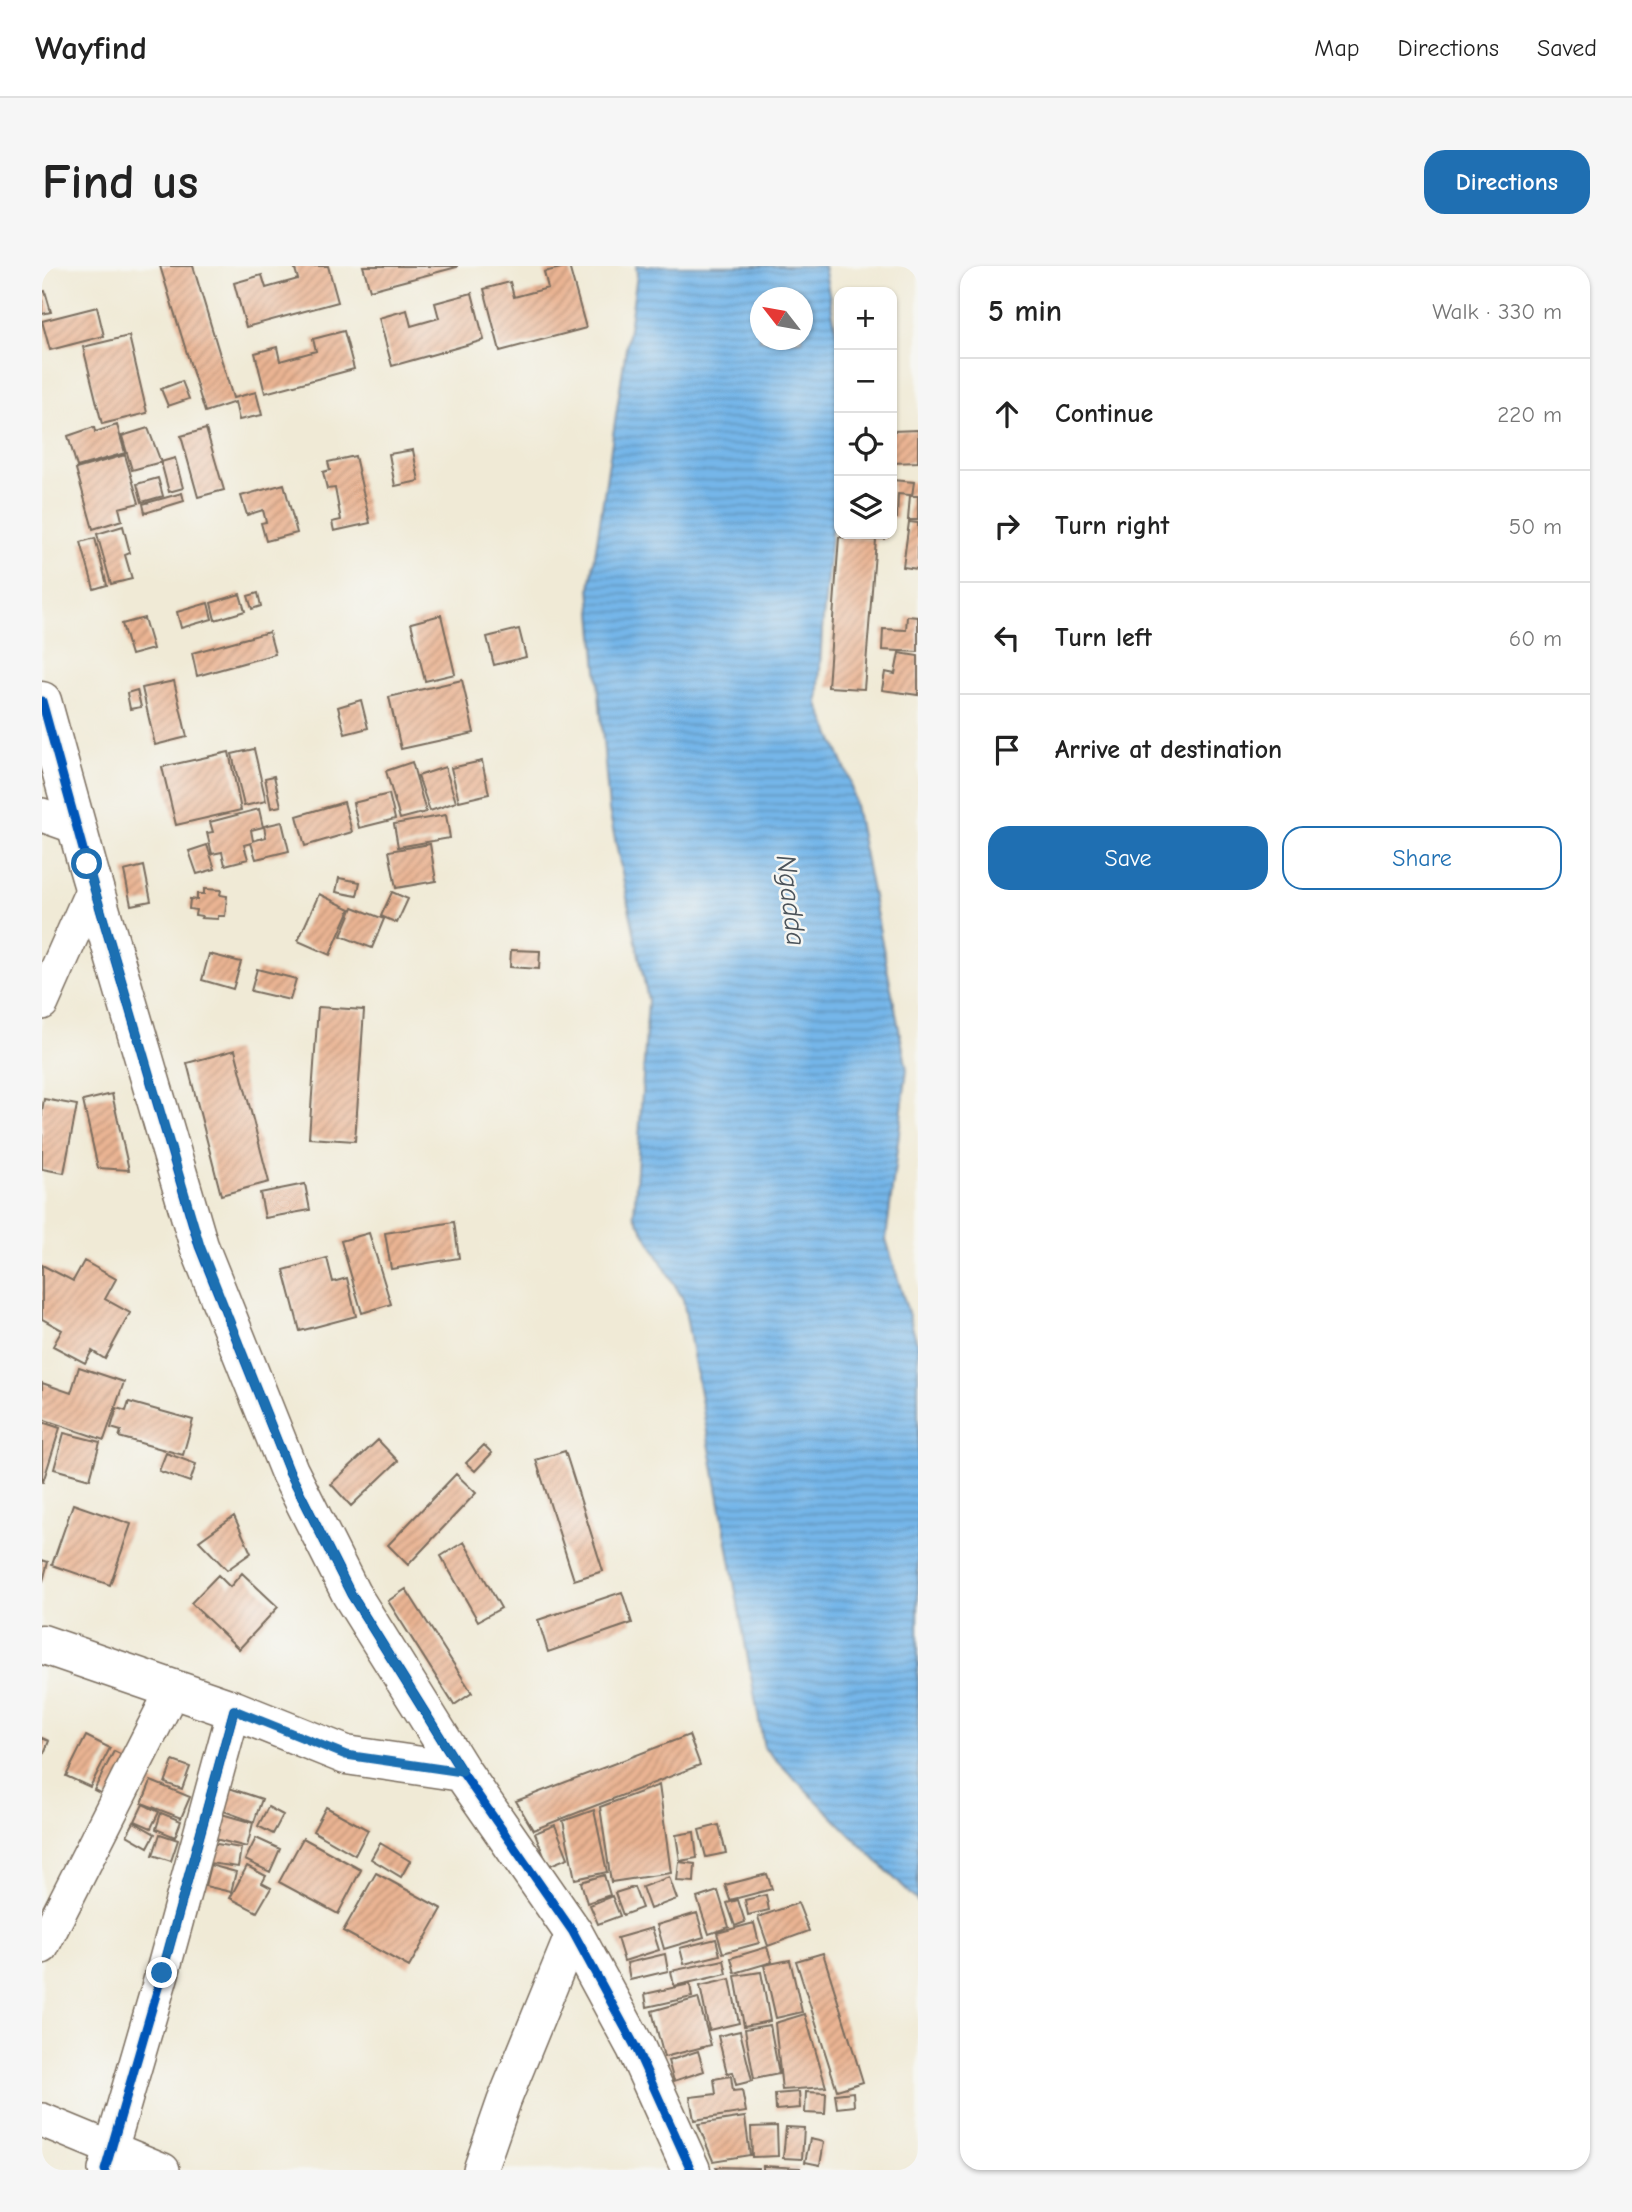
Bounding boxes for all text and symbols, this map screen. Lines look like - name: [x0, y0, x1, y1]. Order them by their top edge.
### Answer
- text: Wayfind: [35, 29, 147, 67]
- text: Map: [1314, 34, 1360, 62]
- text: Directions: [1398, 34, 1499, 62]
- text: Saved: [1537, 34, 1597, 62]
- button: Directions: [1424, 150, 1590, 214]
- text: Find us: [42, 154, 198, 210]
- north arrow: [750, 287, 813, 350]
- map controls: [834, 287, 897, 539]
- button: +: [834, 287, 897, 350]
- text: 5 min: [988, 294, 1062, 329]
- text: Walk · 330 m: [1432, 298, 1562, 325]
- button: −: [834, 350, 897, 413]
- icon: ahead: [988, 395, 1026, 433]
- text: Continue: [1055, 399, 1153, 429]
- text: 220 m: [1497, 401, 1562, 428]
- button: locate: [834, 413, 897, 476]
- button: layers: [834, 476, 897, 539]
- icon: right: [988, 507, 1026, 545]
- text: Turn right: [1055, 511, 1169, 541]
- text: 50 m: [1509, 513, 1562, 540]
- icon: left: [988, 619, 1026, 657]
- text: Turn left: [1055, 623, 1152, 653]
- text: 60 m: [1509, 625, 1562, 652]
- icon: arrive: [988, 731, 1026, 769]
- text: Arrive at destination: [1055, 735, 1282, 765]
- button: Save: [988, 826, 1268, 890]
- button: Share: [1282, 826, 1562, 890]
- route start: [71, 848, 102, 879]
- water label: Ngadda: [770, 853, 812, 948]
- route end: [146, 1957, 177, 1988]

